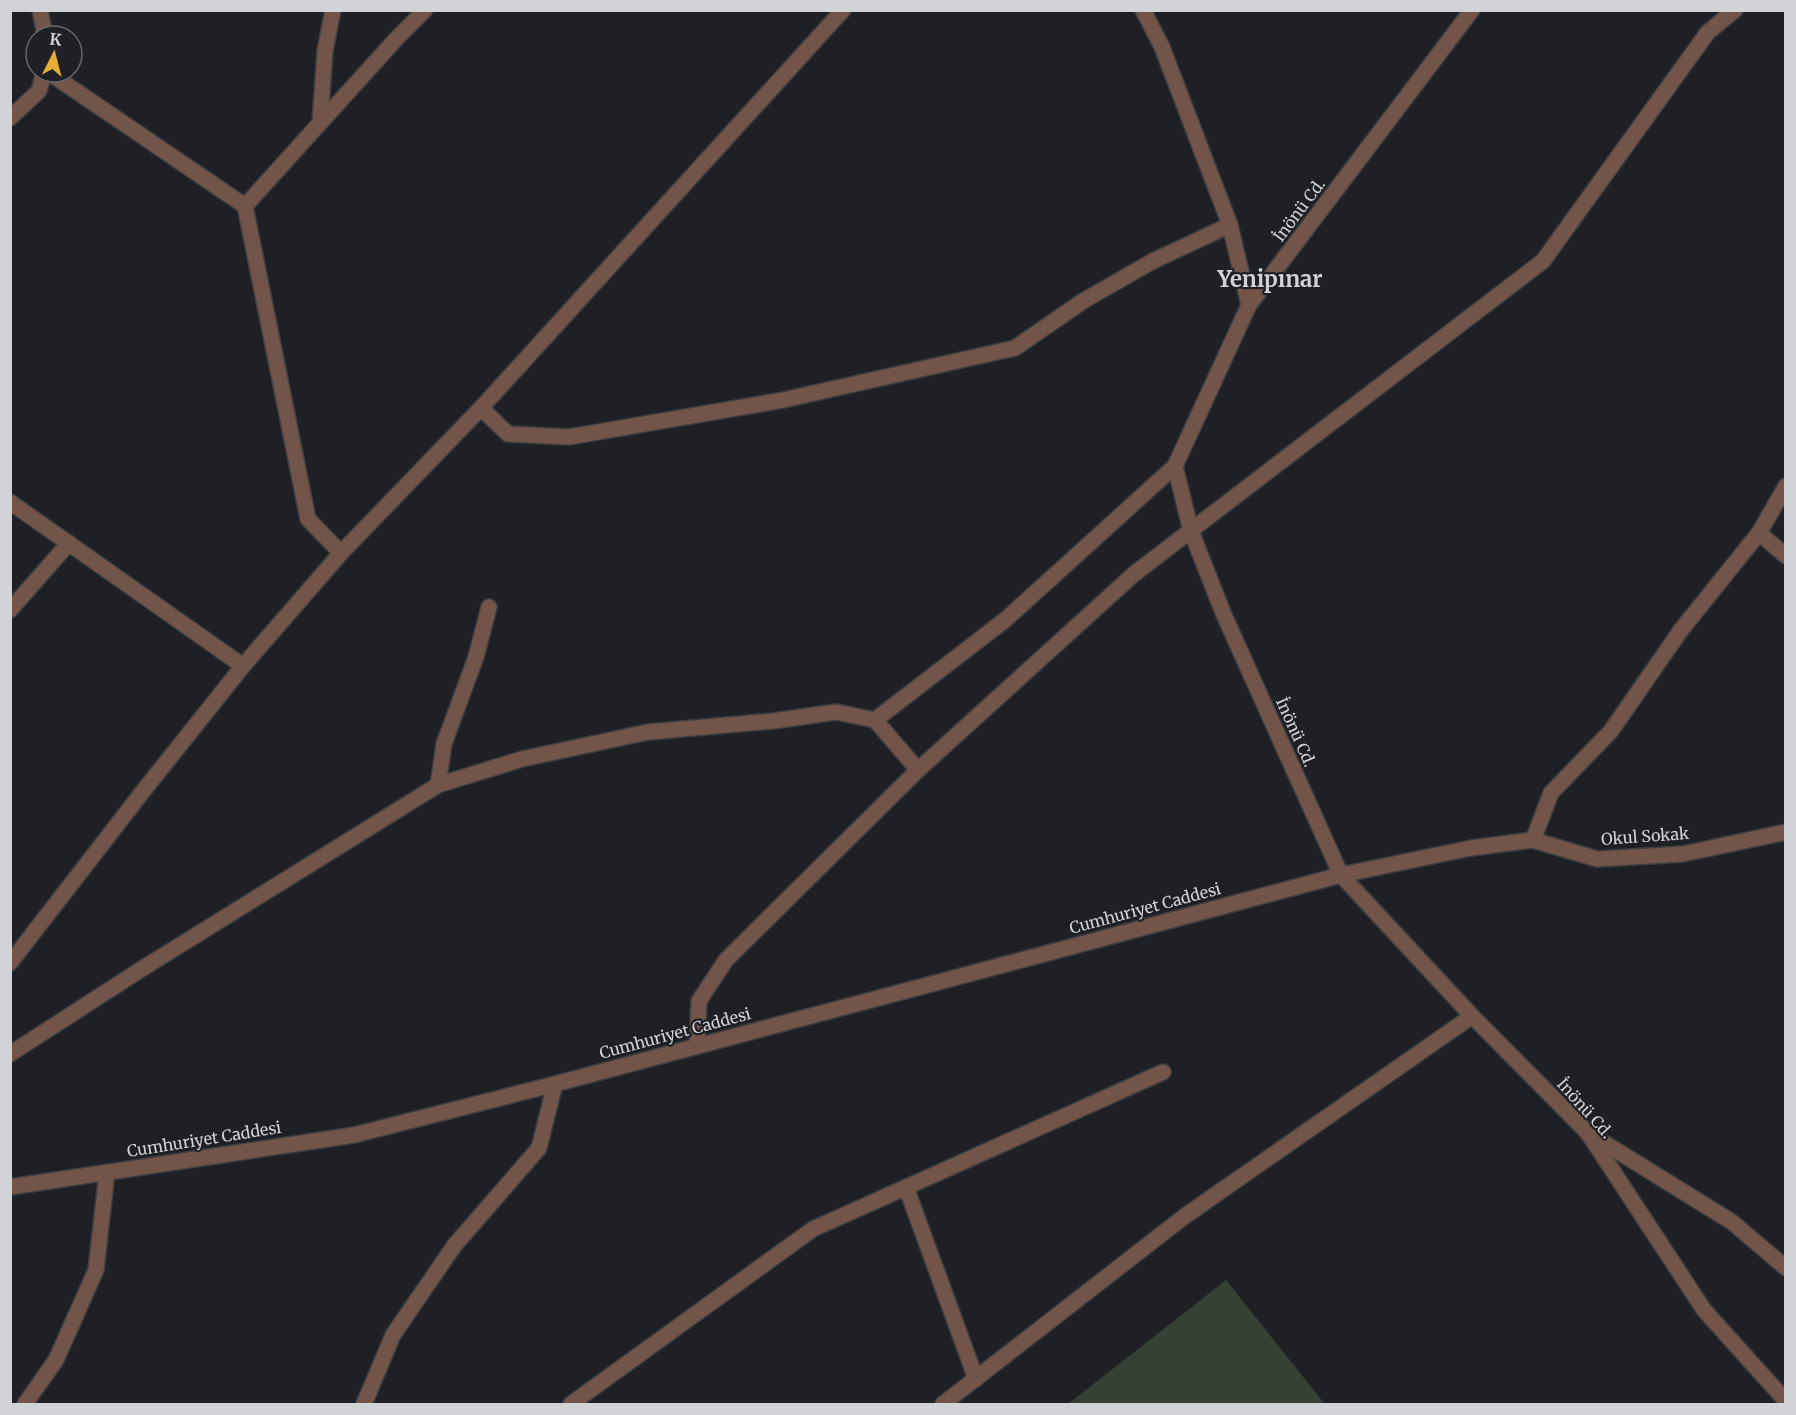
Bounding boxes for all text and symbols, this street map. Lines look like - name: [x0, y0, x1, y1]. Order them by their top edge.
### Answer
- north arrow: [24, 24, 84, 84]
- text: K: [49, 29, 63, 50]
- street label: İnönü Cd.: [1269, 175, 1329, 245]
- district label: Yenipınar: [1216, 265, 1323, 293]
- street label: İnönü Cd.: [1272, 694, 1320, 770]
- street label: Okul Sokak: [1600, 823, 1690, 849]
- street label: Cumhuriyet Caddesi: [1067, 878, 1223, 938]
- street label: Cumhuriyet Caddesi: [597, 1003, 753, 1063]
- street label: İnönü Cd.: [1553, 1074, 1617, 1142]
- street label: Cumhuriyet Caddesi: [125, 1117, 283, 1161]

